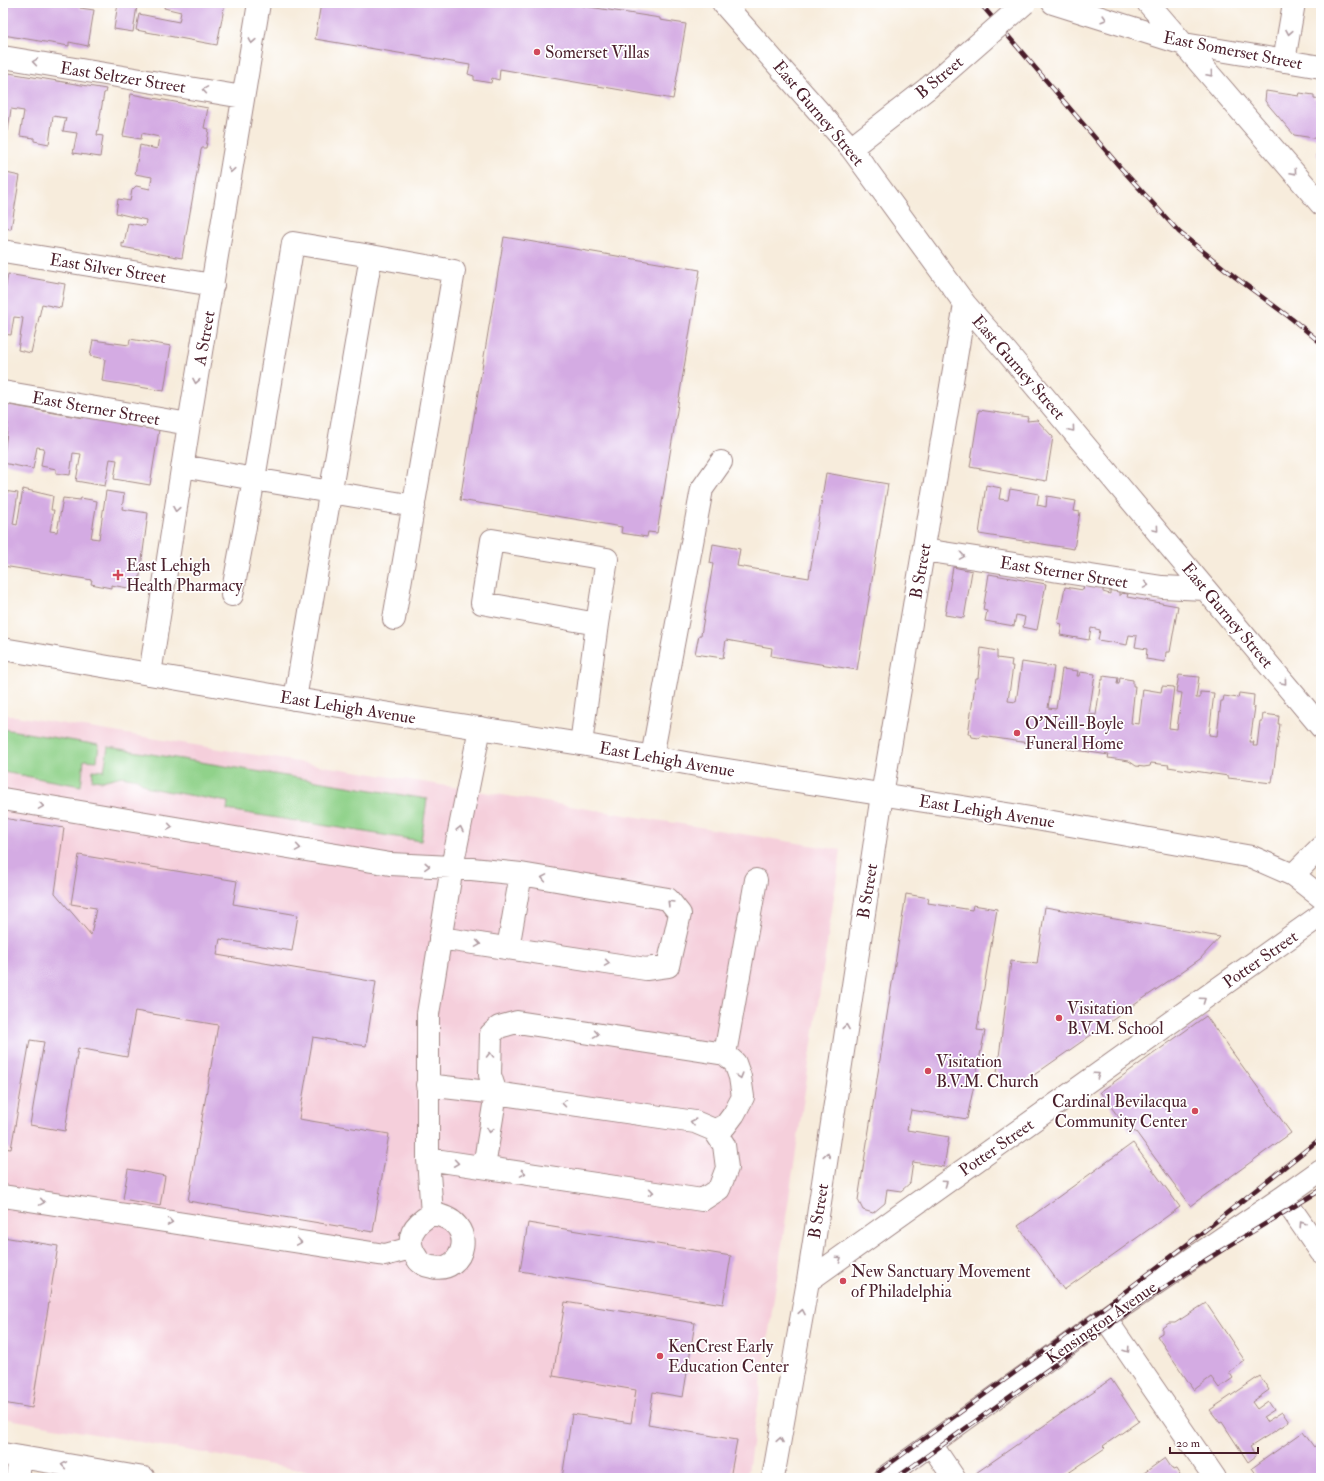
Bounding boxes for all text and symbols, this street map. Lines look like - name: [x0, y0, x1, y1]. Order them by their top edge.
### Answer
- one-way arrow: [1100, 14, 1107, 23]
- street label: East Somerset Street: [1162, 27, 1305, 74]
- one-way arrow: [1285, 29, 1294, 35]
- one-way arrow: [249, 38, 257, 45]
- place label: Somerset Villas: [545, 42, 649, 63]
- marker: Somerset Villas: [532, 47, 542, 57]
- street label: B Street: [911, 51, 968, 103]
- street label: East Gurney Street: [768, 56, 869, 171]
- street label: East Seltzer Street: [59, 57, 188, 98]
- one-way arrow: [32, 58, 38, 67]
- one-way arrow: [1205, 69, 1212, 76]
- one-way arrow: [202, 87, 208, 95]
- one-way arrow: [228, 167, 236, 173]
- one-way arrow: [1290, 168, 1297, 175]
- street label: East Silver Street: [48, 249, 168, 288]
- street label: A Street: [189, 309, 220, 368]
- street label: East Gurney Street: [967, 311, 1070, 425]
- one-way arrow: [193, 378, 201, 384]
- street label: East Sterner Street: [30, 387, 162, 430]
- one-way arrow: [1067, 425, 1074, 432]
- one-way arrow: [172, 506, 181, 512]
- one-way arrow: [1151, 524, 1158, 531]
- street label: B Street: [905, 541, 936, 600]
- one-way arrow: [959, 551, 965, 560]
- street label: East Sterner Street: [998, 552, 1130, 593]
- place label: East Lehigh Health Pharmacy: [126, 555, 243, 597]
- street label: East Gurney Street: [1177, 558, 1278, 673]
- marker: East Lehigh Health Pharmacy: [113, 570, 123, 580]
- one-way arrow: [1143, 580, 1149, 588]
- one-way arrow: [1279, 678, 1286, 685]
- street label: East Lehigh Avenue: [279, 686, 417, 729]
- place label: O'Neill-Boyle Funeral Home: [1025, 713, 1124, 754]
- marker: O'Neill-Boyle Funeral Home: [1012, 728, 1022, 738]
- street label: East Lehigh Avenue: [598, 737, 736, 782]
- street label: East Lehigh Avenue: [918, 790, 1056, 833]
- one-way arrow: [38, 801, 45, 810]
- one-way arrow: [167, 822, 173, 831]
- one-way arrow: [455, 826, 463, 832]
- one-way arrow: [295, 844, 301, 852]
- one-way arrow: [424, 861, 430, 870]
- street label: B Street: [853, 861, 882, 920]
- one-way arrow: [541, 874, 548, 882]
- one-way arrow: [668, 901, 675, 908]
- street label: Potter Street: [1219, 926, 1302, 993]
- one-way arrow: [475, 939, 481, 948]
- one-way arrow: [604, 958, 610, 967]
- place label: Visitation B.V.M. School: [1067, 998, 1164, 1039]
- one-way arrow: [1198, 998, 1205, 1005]
- marker: Visitation B.V.M. School: [1054, 1013, 1064, 1023]
- one-way arrow: [842, 1024, 850, 1030]
- one-way arrow: [593, 1029, 599, 1038]
- place label: Visitation B.V.M. Church: [936, 1051, 1039, 1092]
- one-way arrow: [486, 1052, 494, 1058]
- marker: Visitation B.V.M. Church: [923, 1066, 933, 1076]
- one-way arrow: [735, 1073, 743, 1080]
- one-way arrow: [1092, 1073, 1099, 1080]
- place label: Cardinal Bevilacqua Community Center: [1052, 1091, 1188, 1133]
- one-way arrow: [561, 1099, 568, 1108]
- marker: Cardinal Bevilacqua Community Center: [1190, 1106, 1200, 1116]
- street label: Potter Street: [955, 1114, 1038, 1181]
- one-way arrow: [690, 1119, 696, 1127]
- one-way arrow: [486, 1127, 495, 1133]
- one-way arrow: [822, 1152, 831, 1159]
- one-way arrow: [453, 1158, 459, 1167]
- one-way arrow: [520, 1168, 526, 1177]
- street label: B Street: [804, 1181, 833, 1240]
- one-way arrow: [941, 1181, 948, 1188]
- one-way arrow: [648, 1187, 654, 1196]
- one-way arrow: [38, 1197, 45, 1206]
- one-way arrow: [167, 1217, 173, 1226]
- one-way arrow: [1299, 1221, 1307, 1228]
- one-way arrow: [295, 1237, 302, 1246]
- one-way arrow: [835, 1257, 842, 1264]
- place label: New Sanctuary Movement of Philadelphia: [851, 1261, 1031, 1303]
- marker: New Sanctuary Movement of Philadelphia: [838, 1276, 848, 1286]
- street label: Kensington Avenue: [1042, 1276, 1161, 1368]
- one-way arrow: [797, 1308, 806, 1315]
- place label: KenCrest Early Education Center: [668, 1336, 790, 1377]
- one-way arrow: [1122, 1345, 1129, 1352]
- marker: KenCrest Early Education Center: [655, 1351, 665, 1361]
- scale bar: [1170, 1429, 1258, 1455]
- one-way arrow: [775, 1436, 784, 1443]
- text: 20 m: [1176, 1436, 1201, 1451]
- one-way arrow: [61, 1461, 67, 1470]

